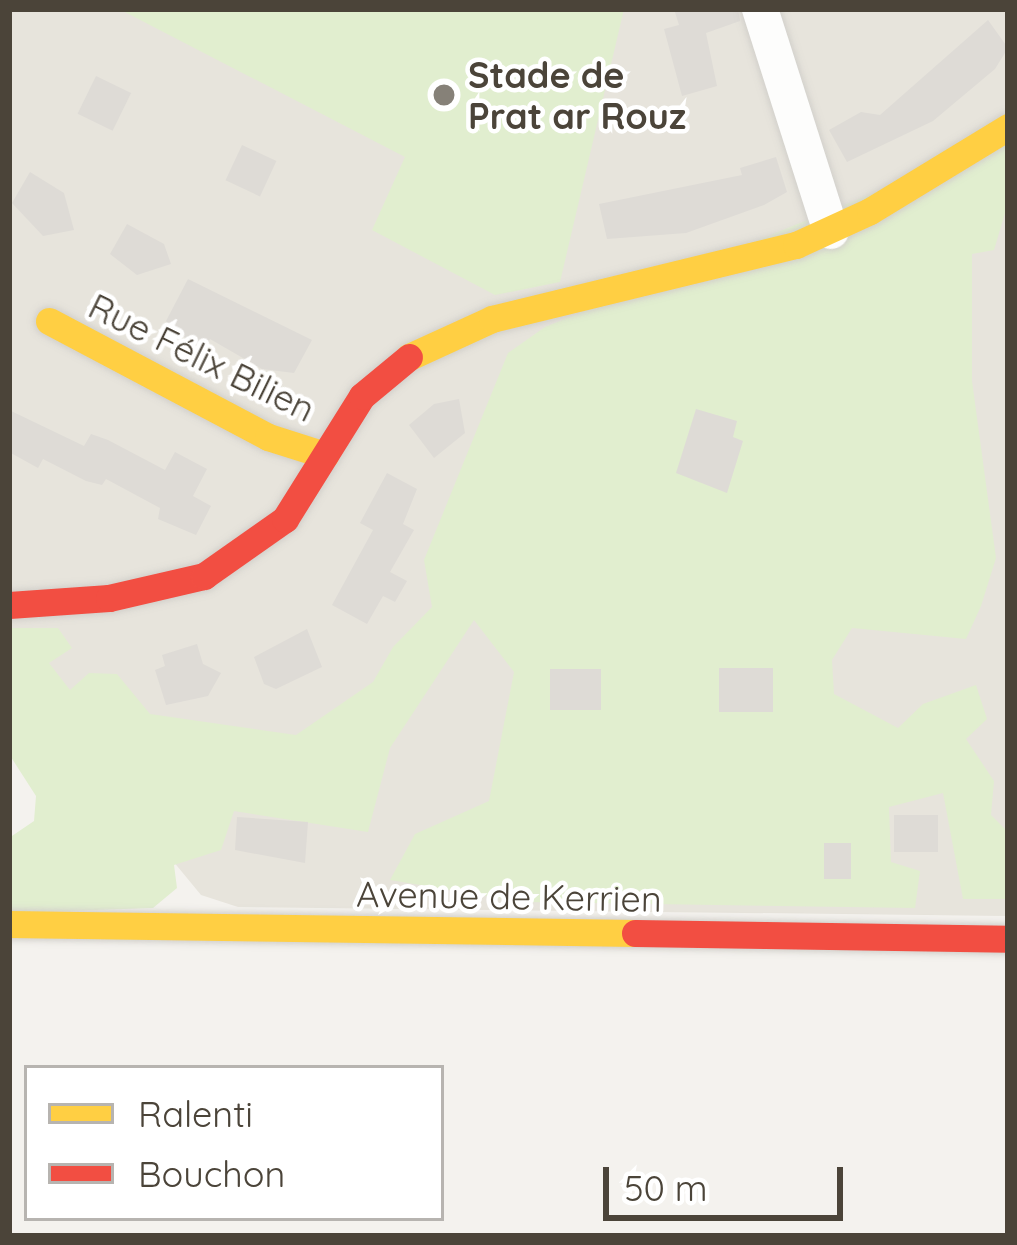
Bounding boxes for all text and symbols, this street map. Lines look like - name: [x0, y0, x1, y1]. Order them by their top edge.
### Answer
- place label: Stade de Prat ar Rouz: [468, 52, 686, 137]
- marker: Stade de Prat ar Rouz: [431, 82, 457, 108]
- street label: Rue Félix Bilien: [82, 284, 322, 430]
- street label: Avenue de Kerrien: [356, 872, 662, 920]
- legend: [24, 1065, 444, 1221]
- text: Ralenti: [138, 1091, 253, 1136]
- scale bar: [609, 1143, 849, 1217]
- text: Bouchon: [138, 1151, 285, 1196]
- text: 50 m: [624, 1165, 708, 1210]

